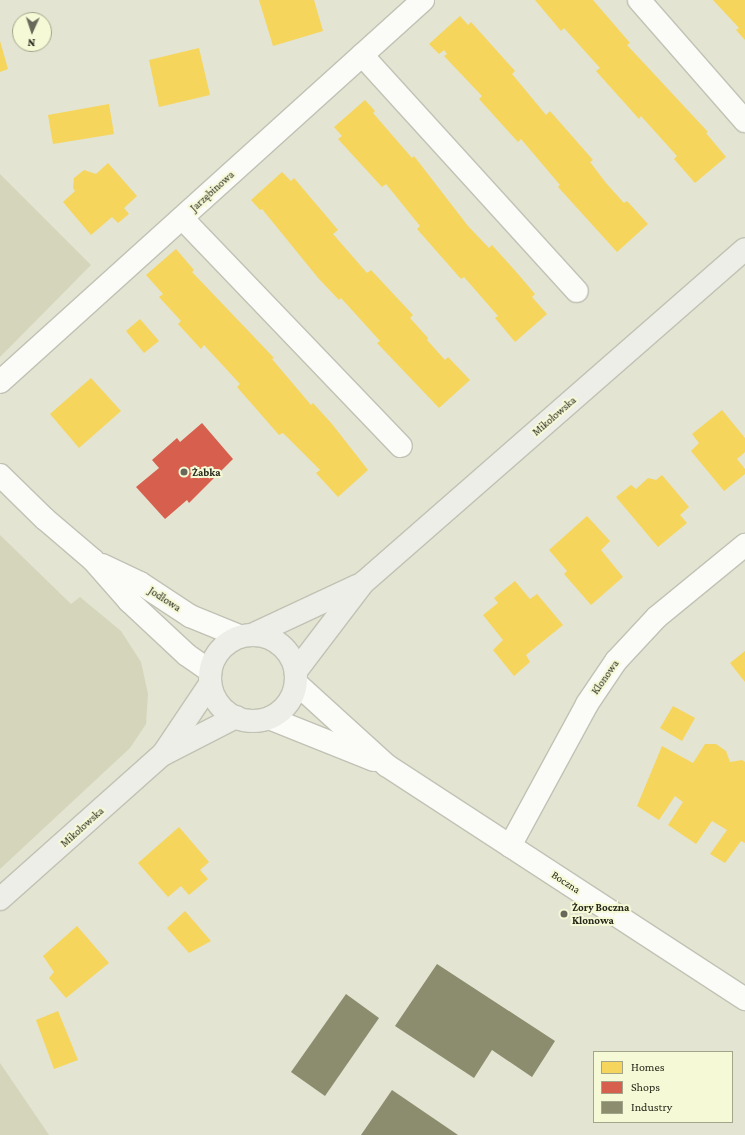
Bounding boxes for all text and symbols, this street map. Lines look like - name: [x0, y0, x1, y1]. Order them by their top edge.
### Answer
- north arrow: [12, 12, 52, 52]
- text: N: [27, 37, 35, 49]
- street label: Jarzębinowa: [187, 168, 237, 214]
- street label: Mikołowska: [529, 393, 579, 439]
- place label: Żabka: [192, 465, 221, 479]
- marker: Żabka: [179, 467, 189, 477]
- street label: Jodłowa: [146, 584, 184, 614]
- street label: Klonowa: [588, 657, 622, 697]
- street label: Mikołowska: [58, 804, 106, 850]
- street label: Boczna: [549, 868, 583, 896]
- place label: Żory Boczna Klonowa: [572, 901, 629, 927]
- marker: Żory Boczna Klonowa: [559, 909, 569, 919]
- legend: [593, 1051, 733, 1123]
- text: Homes: [631, 1060, 664, 1074]
- text: Shops: [631, 1080, 660, 1094]
- text: Industry: [631, 1100, 672, 1114]

